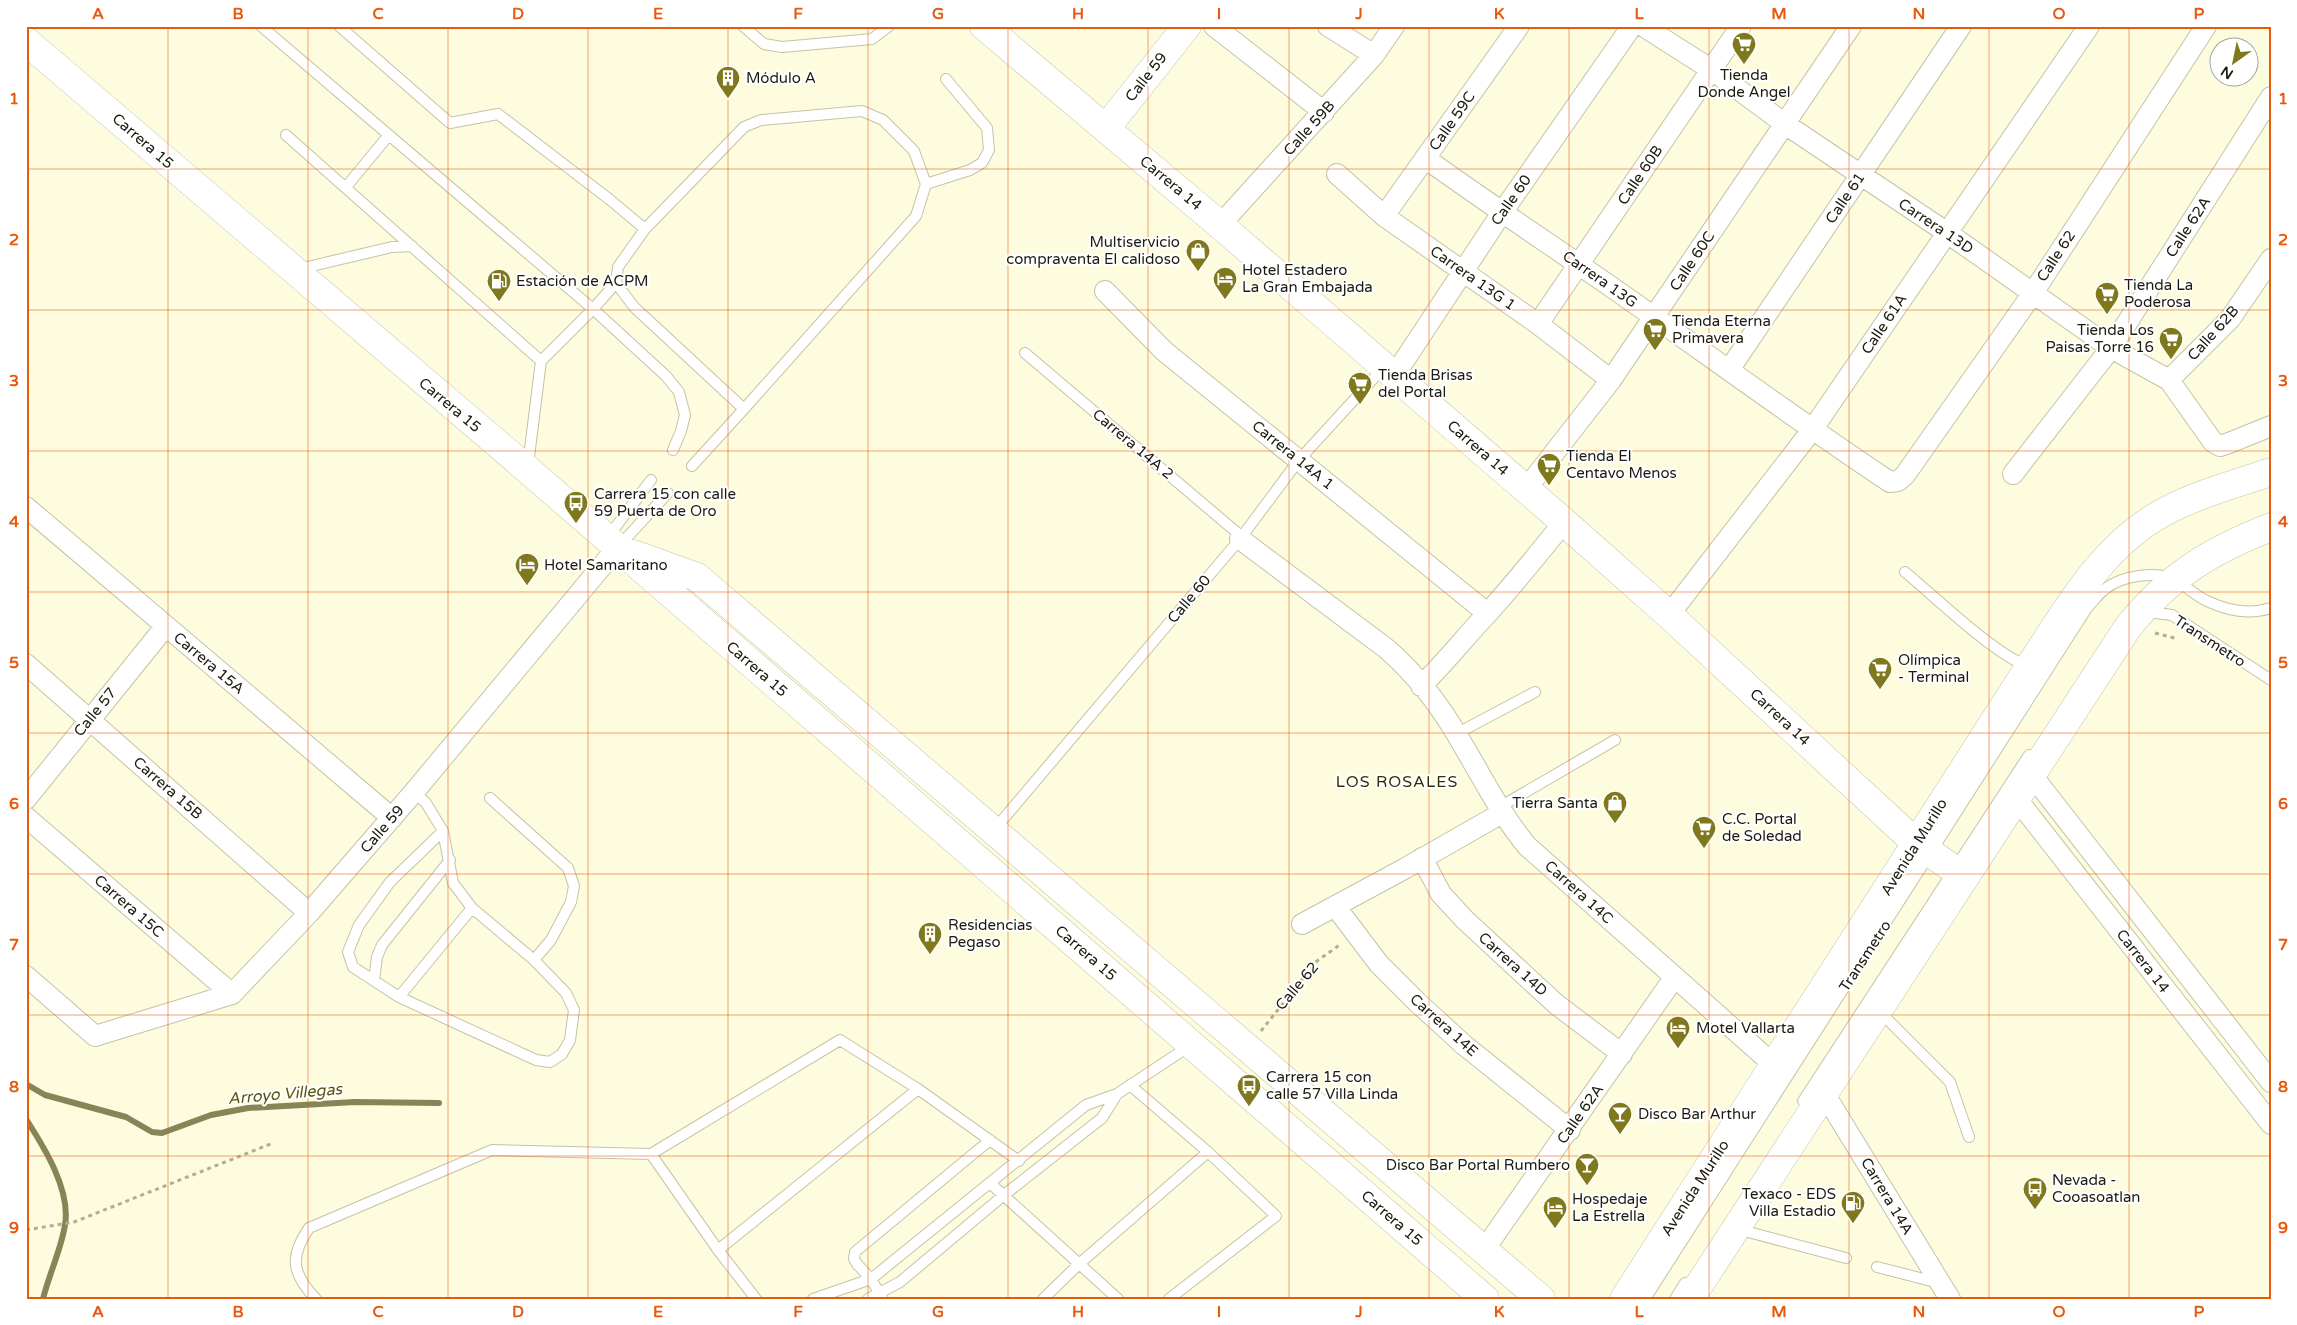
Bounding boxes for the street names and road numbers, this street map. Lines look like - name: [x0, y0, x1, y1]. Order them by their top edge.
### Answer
- street label: Calle 59: [1121, 49, 1171, 105]
- street label: Calle 59C: [1425, 88, 1479, 154]
- street label: Calle 59B: [1280, 97, 1338, 159]
- street label: Carrera 15: [109, 109, 177, 173]
- street label: Calle 60B: [1614, 142, 1666, 208]
- street label: Carrera 14: [1136, 152, 1206, 214]
- street label: Calle 61: [1821, 169, 1869, 227]
- street label: Calle 60: [1487, 171, 1535, 229]
- street label: Calle 62A: [2162, 193, 2214, 261]
- street label: Carrera 13D: [1895, 194, 1977, 258]
- street label: Calle 62: [2033, 227, 2079, 285]
- street label: Calle 60C: [1666, 228, 1718, 294]
- street label: Carrera 13G 1: [1427, 242, 1519, 314]
- street label: Carrera 13G: [1559, 247, 1641, 311]
- street label: Calle 61A: [1857, 290, 1911, 358]
- street label: Calle 62B: [2184, 302, 2242, 364]
- street label: Carrera 15: [415, 374, 485, 436]
- street label: Carrera 14A 2: [1089, 405, 1177, 483]
- street label: Carrera 14: [1444, 416, 1512, 480]
- street label: Carrera 14A 1: [1248, 417, 1338, 493]
- street label: Calle 60: [1164, 571, 1214, 627]
- street label: Transmetro: [2171, 611, 2249, 671]
- street label: Carrera 15A: [170, 628, 248, 698]
- street label: Carrera 15: [723, 637, 791, 701]
- street label: Calle 57: [70, 684, 120, 740]
- street label: Carrera 14: [1746, 685, 1814, 749]
- street label: Carrera 15B: [130, 753, 206, 823]
- street label: Avenida Murillo: [1877, 795, 1951, 899]
- street label: Calle 59: [356, 801, 408, 857]
- street label: Carrera 14C: [1541, 857, 1617, 927]
- street label: Carrera 15C: [91, 871, 167, 941]
- street label: Transmetro: [1835, 917, 1895, 995]
- street label: Carrera 15: [1052, 921, 1120, 985]
- street label: Carrera 14: [2113, 926, 2173, 996]
- street label: Carrera 14D: [1475, 928, 1551, 1000]
- street label: Calle 62: [1272, 958, 1322, 1014]
- street label: Carrera 14E: [1406, 990, 1482, 1060]
- street label: Calle 62A: [1553, 1081, 1607, 1147]
- street label: Avenida Murillo: [1657, 1136, 1733, 1240]
- street label: Carrera 14A: [1857, 1154, 1917, 1238]
- street label: Carrera 15: [1358, 1186, 1426, 1250]

